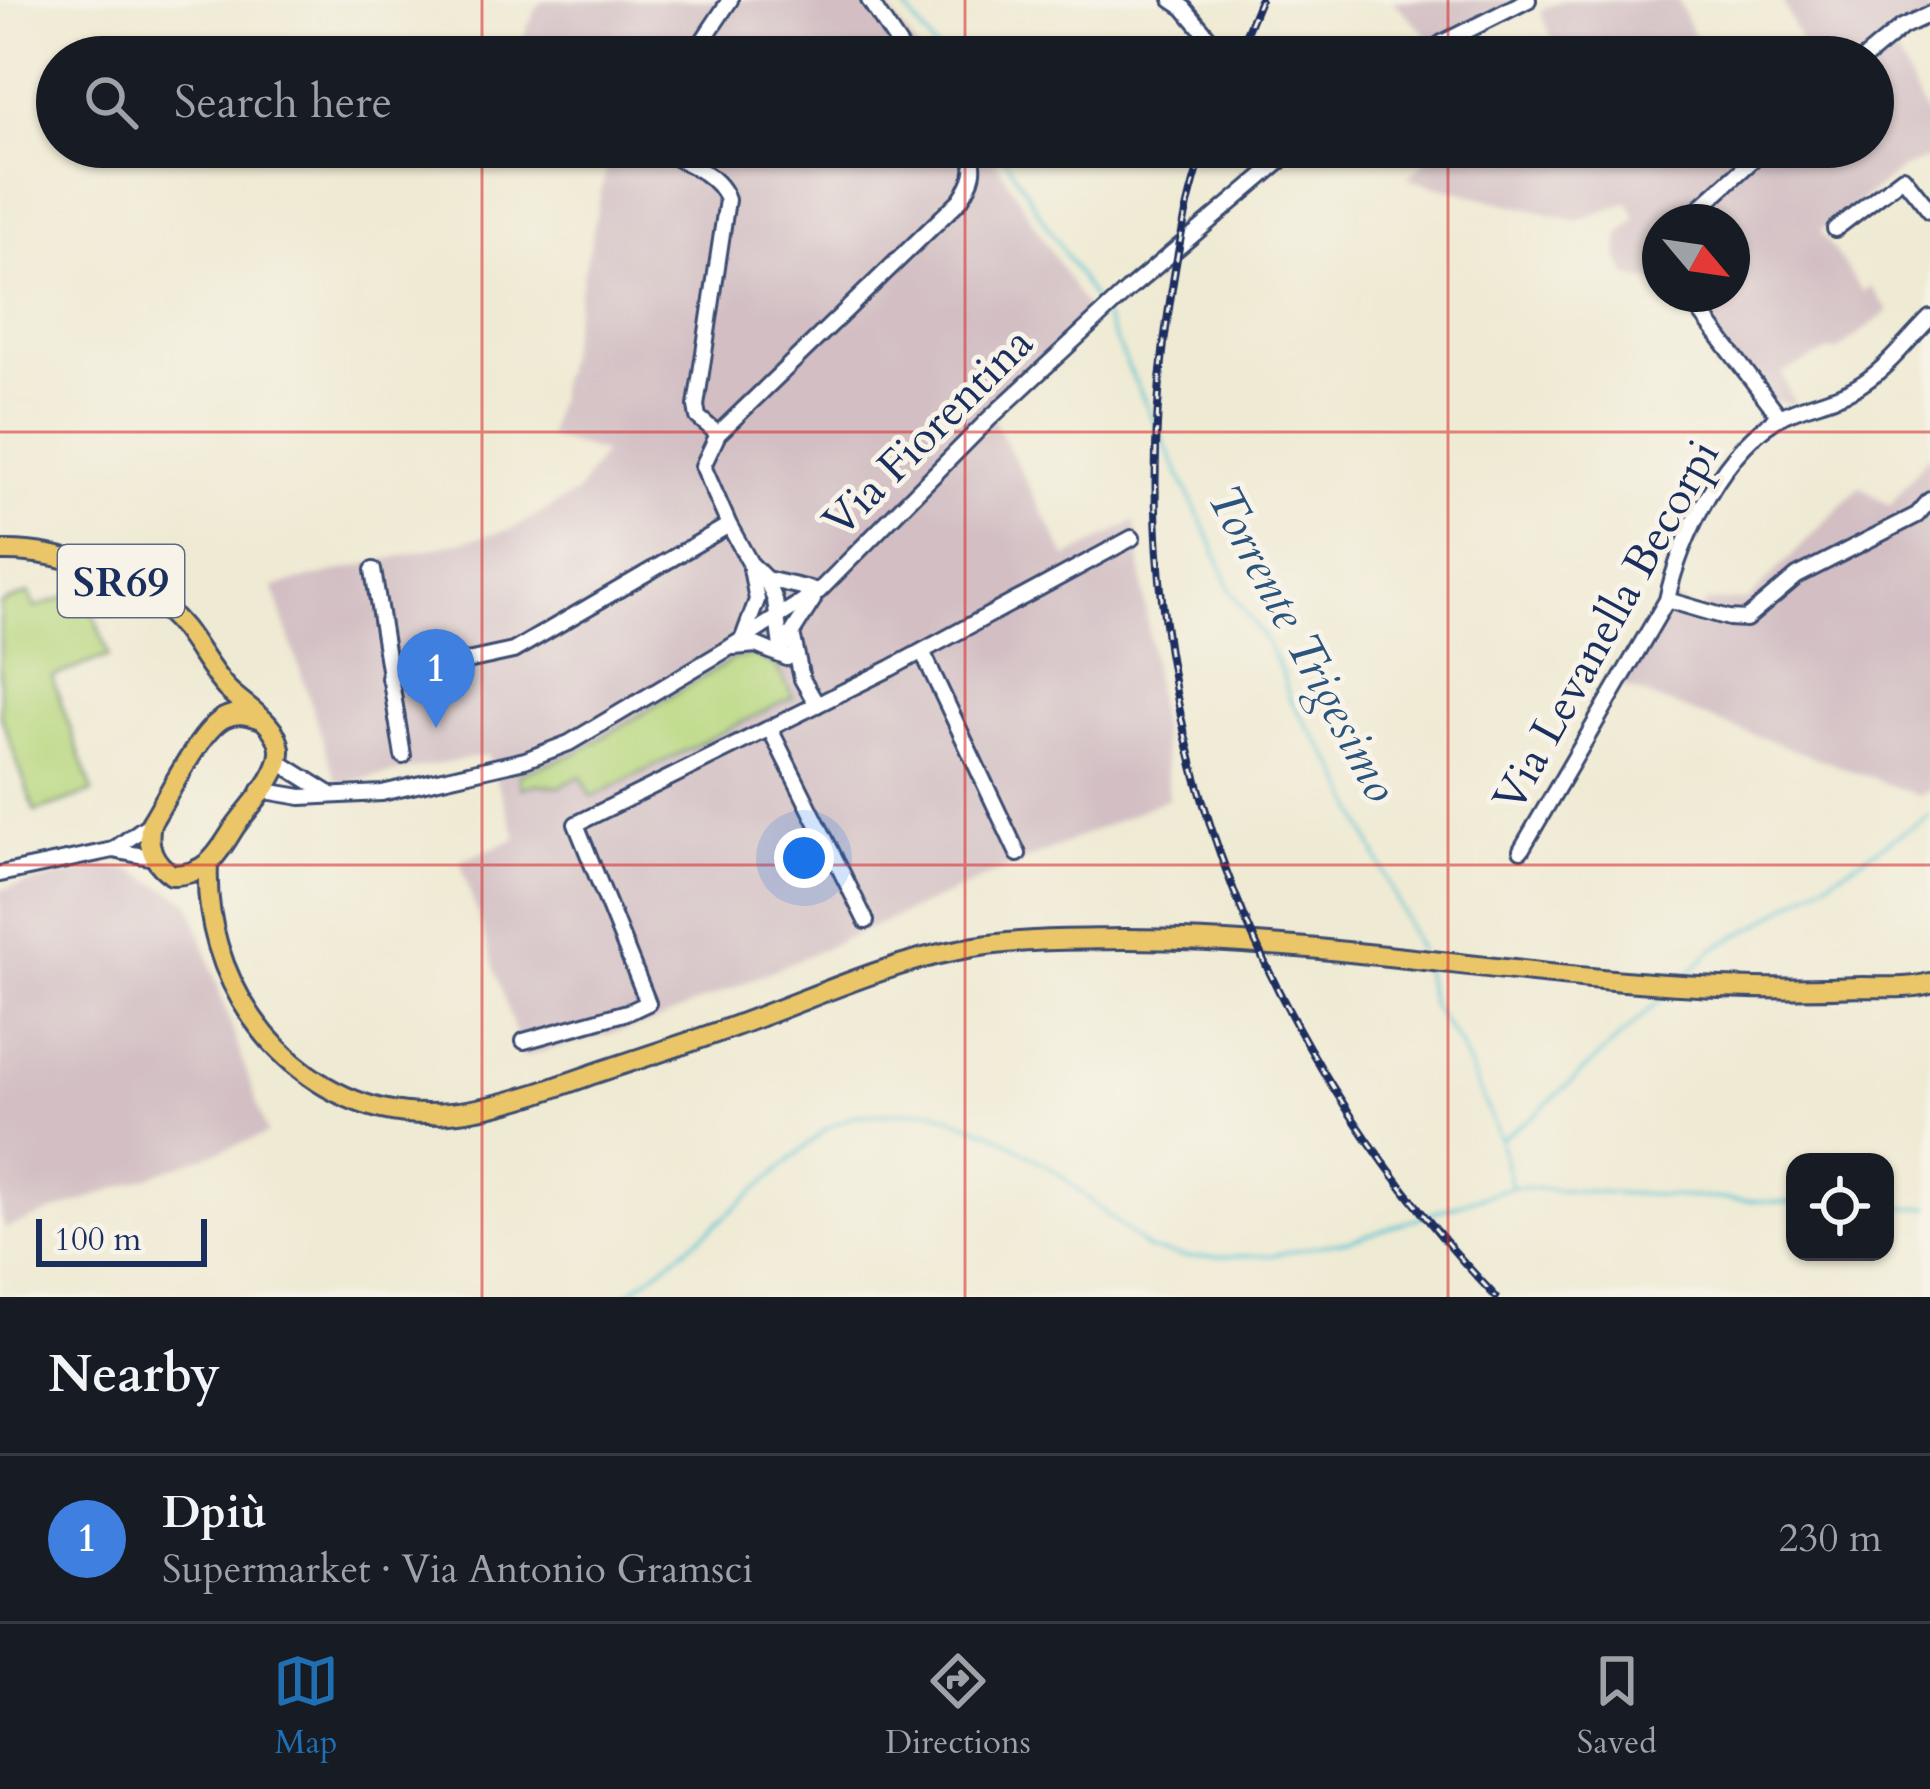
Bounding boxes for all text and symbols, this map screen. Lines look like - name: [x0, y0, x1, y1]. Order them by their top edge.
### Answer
- search box: [36, 36, 1894, 168]
- icon: search: [78, 69, 144, 135]
- text: Search here: [174, 72, 392, 133]
- north arrow: [1642, 204, 1750, 312]
- street label: Via Fiorentina: [810, 314, 1047, 551]
- street label: Via Levanella Becorpi: [1479, 429, 1734, 823]
- water label: Torrente Trigesimo: [1192, 474, 1414, 814]
- road number: SR69: [58, 545, 184, 617]
- pin: 1: [397, 629, 475, 728]
- your location: [774, 828, 834, 888]
- map controls: [1786, 1153, 1894, 1261]
- button: locate: [1786, 1153, 1894, 1261]
- scale bar: [36, 1213, 207, 1266]
- text: 100 m: [54, 1217, 141, 1262]
- text: Nearby: [48, 1340, 220, 1410]
- text: Dpiù: [162, 1482, 267, 1543]
- text: 1: [77, 1512, 97, 1565]
- text: 230 m: [1779, 1512, 1882, 1565]
- text: Supermarket · Via Antonio Gramsci: [162, 1543, 753, 1596]
- tab: Map: [273, 1648, 339, 1765]
- tab: Directions: [885, 1648, 1031, 1765]
- tab: Saved: [1577, 1648, 1657, 1765]

